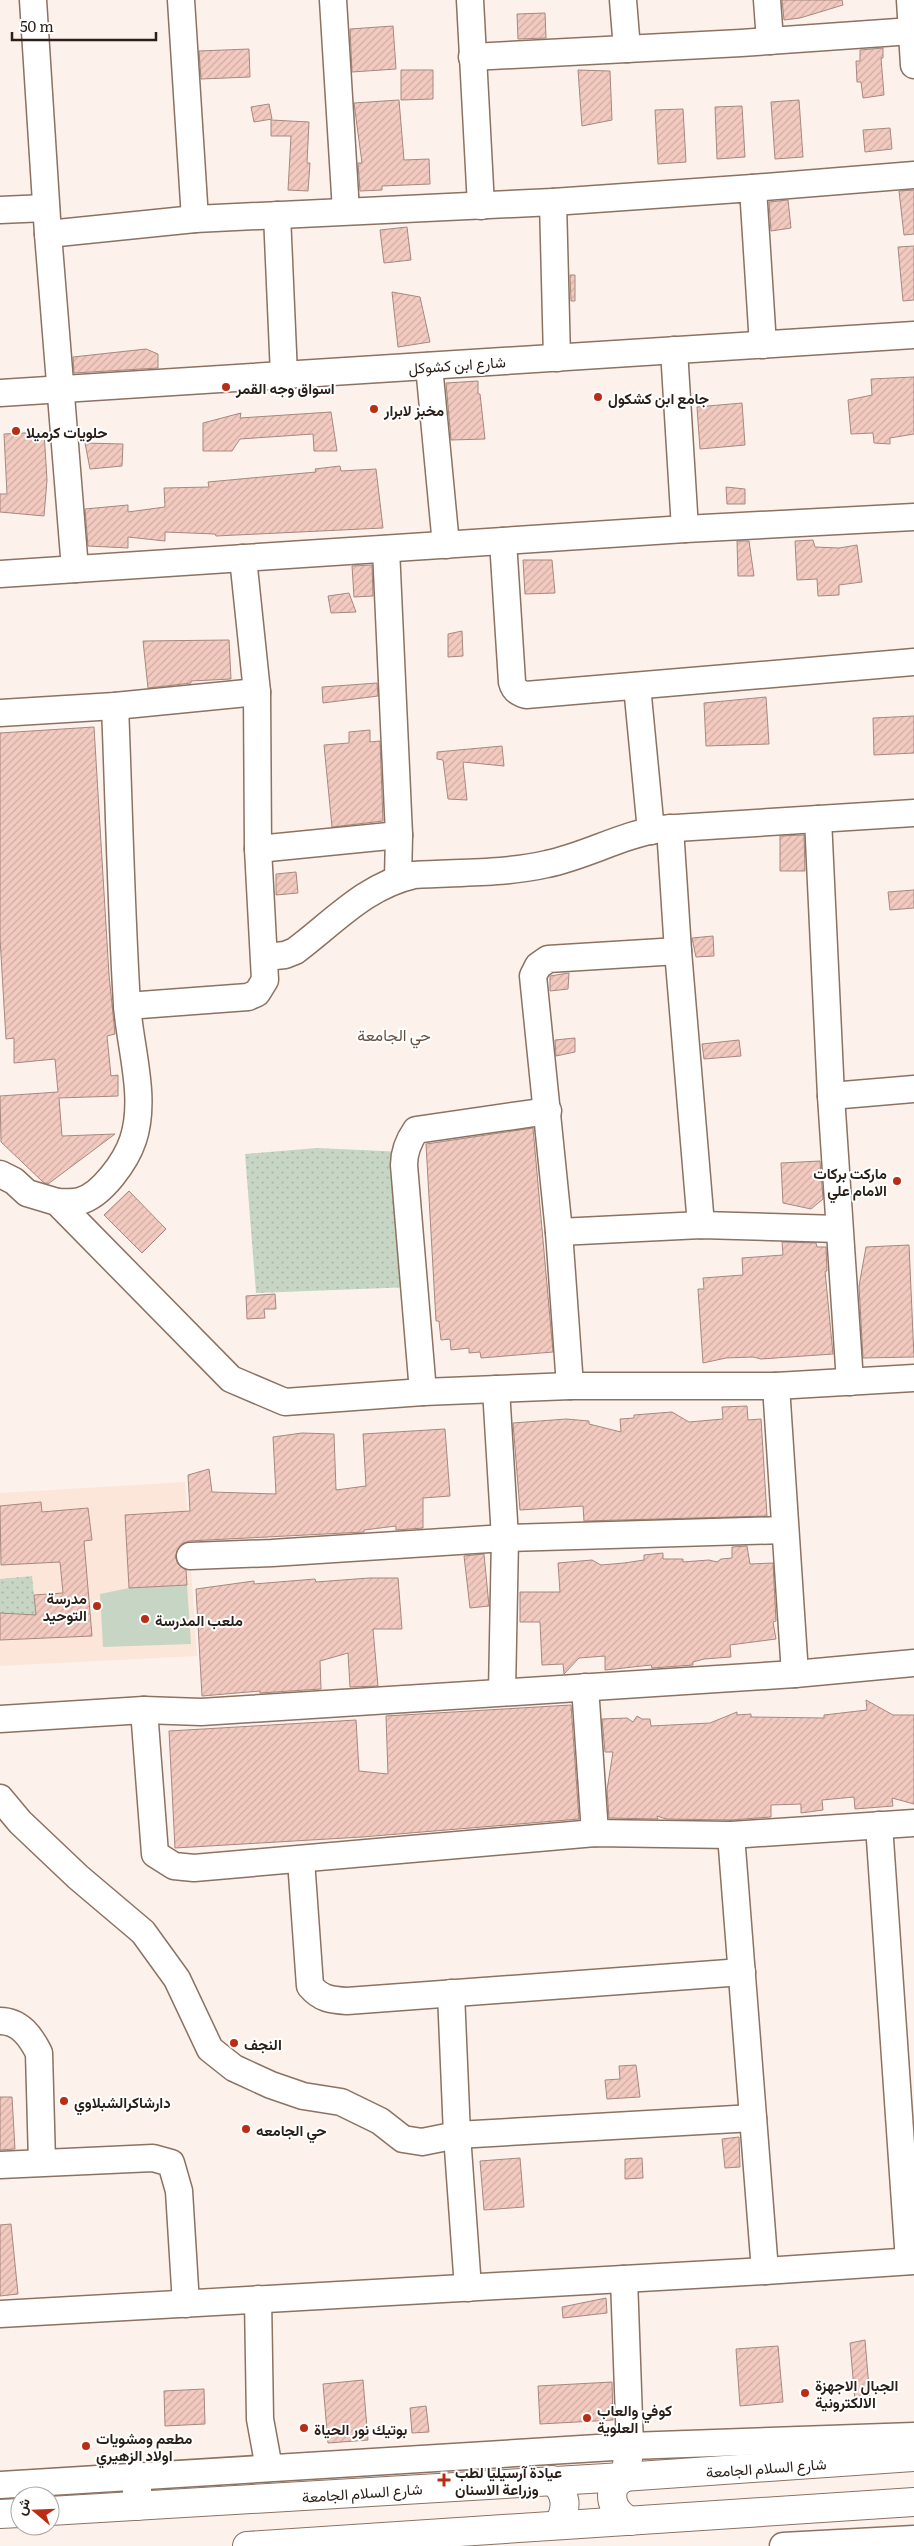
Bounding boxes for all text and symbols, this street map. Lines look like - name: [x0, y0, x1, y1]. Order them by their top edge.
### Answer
- scale bar: [12, 10, 156, 42]
- text: 50 m: [20, 14, 54, 37]
- street label: شارع ابن كشوكل: [408, 349, 507, 380]
- place label: اسواق وجه القمر: [235, 376, 335, 399]
- marker: اسواق وجه القمر: [220, 381, 232, 393]
- place label: جامع ابن كشكول: [608, 386, 709, 409]
- marker: جامع ابن كشكول: [592, 391, 604, 403]
- place label: مخبز لابرار: [383, 398, 444, 421]
- marker: مخبز لابرار: [368, 403, 380, 415]
- place label: حلويات كرميلا: [26, 420, 107, 443]
- marker: حلويات كرميلا: [10, 425, 22, 437]
- district label: حي الجامعة: [357, 1022, 431, 1049]
- place label: ماركت بركات الامام علي: [813, 1161, 887, 1204]
- marker: ماركت بركات الامام علي: [891, 1175, 903, 1187]
- place label: مدرسة التوحيد: [43, 1586, 87, 1626]
- marker: مدرسة التوحيد: [91, 1600, 103, 1612]
- place label: ملعب المدرسة: [155, 1608, 243, 1631]
- marker: ملعب المدرسة: [139, 1613, 151, 1625]
- place label: النجف: [244, 2032, 282, 2055]
- marker: النجف: [228, 2037, 240, 2049]
- place label: دارشاكرالشبلاوي: [74, 2090, 171, 2116]
- marker: دارشاكرالشبلاوي: [58, 2095, 70, 2107]
- place label: حي الجامعه: [256, 2118, 327, 2144]
- marker: حي الجامعه: [240, 2123, 252, 2135]
- place label: الجبال الاجهزة الالكترونية: [815, 2373, 898, 2413]
- marker: الجبال الاجهزة الالكترونية: [799, 2387, 811, 2399]
- place label: كوفي والعاب العلوية: [597, 2398, 672, 2438]
- marker: كوفي والعاب العلوية: [581, 2412, 593, 2424]
- place label: بوتيك نور الحياة: [314, 2417, 407, 2440]
- marker: بوتيك نور الحياة: [298, 2422, 310, 2434]
- place label: مطعم ومشويات اولاد الزهيري: [96, 2426, 192, 2469]
- marker: مطعم ومشويات اولاد الزهيري: [80, 2440, 92, 2452]
- street label: شارع السلام الجامعة: [705, 2451, 827, 2484]
- place label: عيادة آرسيليا لطب وزراعة الاسنان: [455, 2460, 562, 2500]
- marker: عيادة آرسيليا لطب وزراعة الاسنان: [437, 2473, 451, 2487]
- street label: شارع السلام الجامعة: [301, 2476, 423, 2509]
- north arrow: [10, 2486, 60, 2536]
- text: ش: [10, 2495, 34, 2518]

